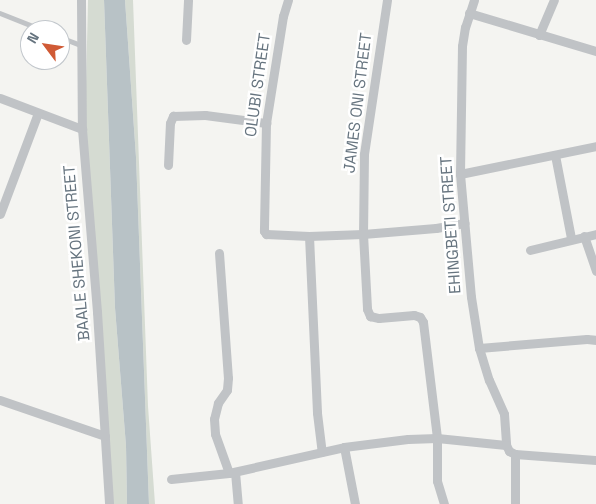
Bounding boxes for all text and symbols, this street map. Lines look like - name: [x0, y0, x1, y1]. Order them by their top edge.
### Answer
- north arrow: [20, 20, 70, 70]
- text: N: [23, 29, 43, 46]
- street label: OLUBI STREET: [241, 32, 275, 138]
- street label: JAMES ONI STREET: [340, 32, 376, 174]
- street label: EHINGBETI STREET: [437, 156, 465, 294]
- street label: BAALE SHEKONI STREET: [60, 164, 94, 342]

